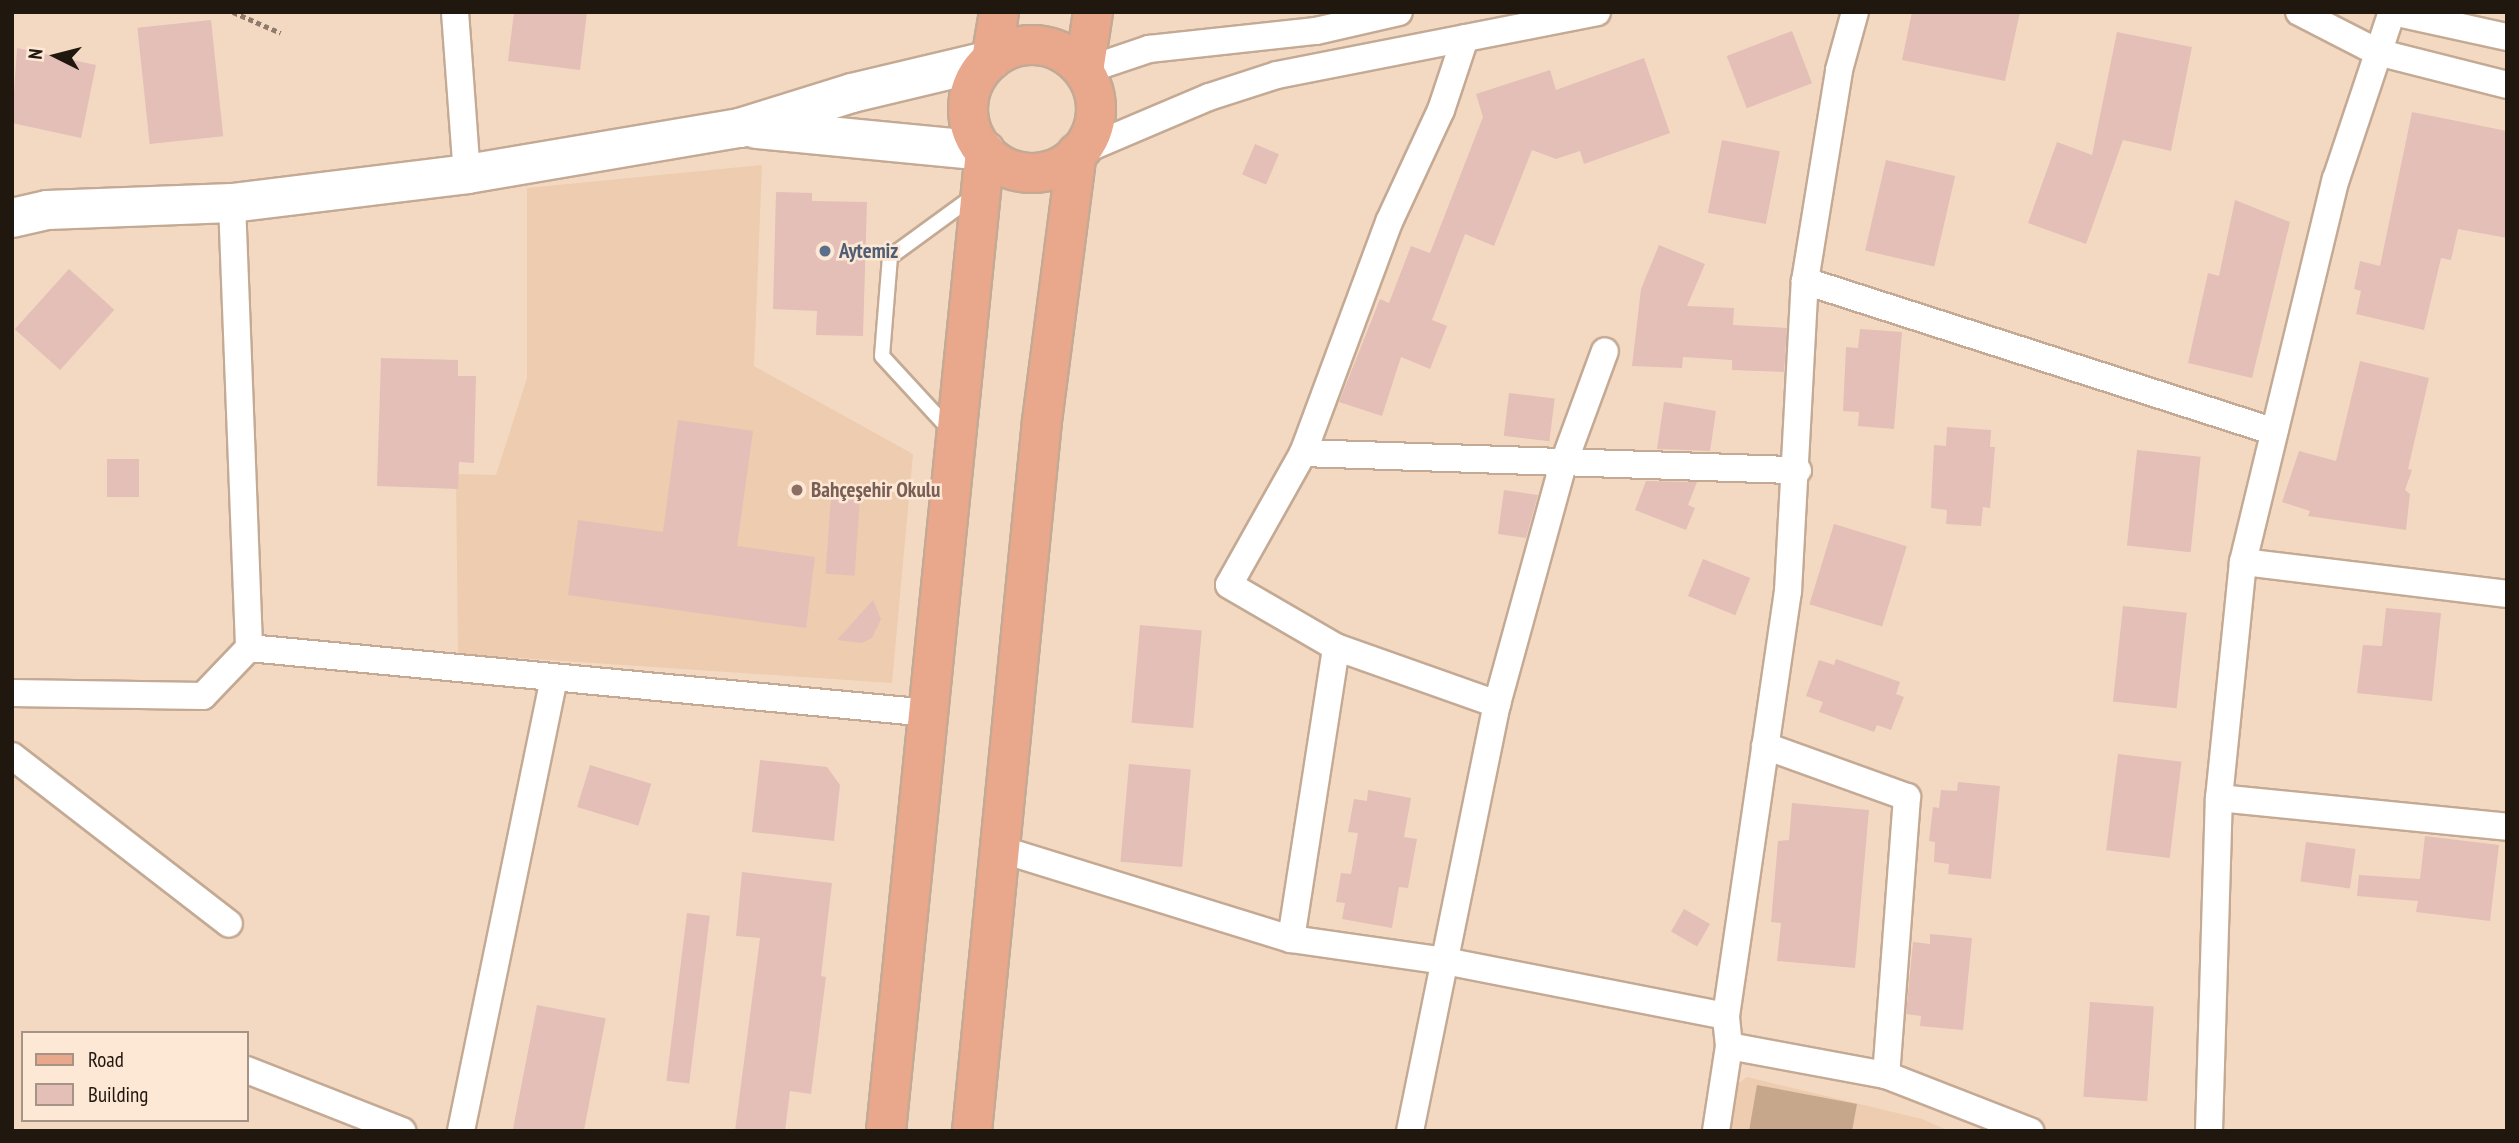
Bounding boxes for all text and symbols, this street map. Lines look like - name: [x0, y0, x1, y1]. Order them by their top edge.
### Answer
- north arrow: [21, 21, 91, 91]
- text: N: [23, 47, 48, 60]
- place label: Aytemiz: [839, 238, 898, 264]
- marker: Aytemiz: [817, 243, 833, 259]
- place label: Bahçeşehir Okulu: [811, 477, 941, 503]
- marker: Bahçeşehir Okulu: [789, 482, 805, 498]
- legend: [21, 1031, 248, 1122]
- text: Road: [88, 1046, 124, 1073]
- text: Building: [88, 1081, 148, 1108]

